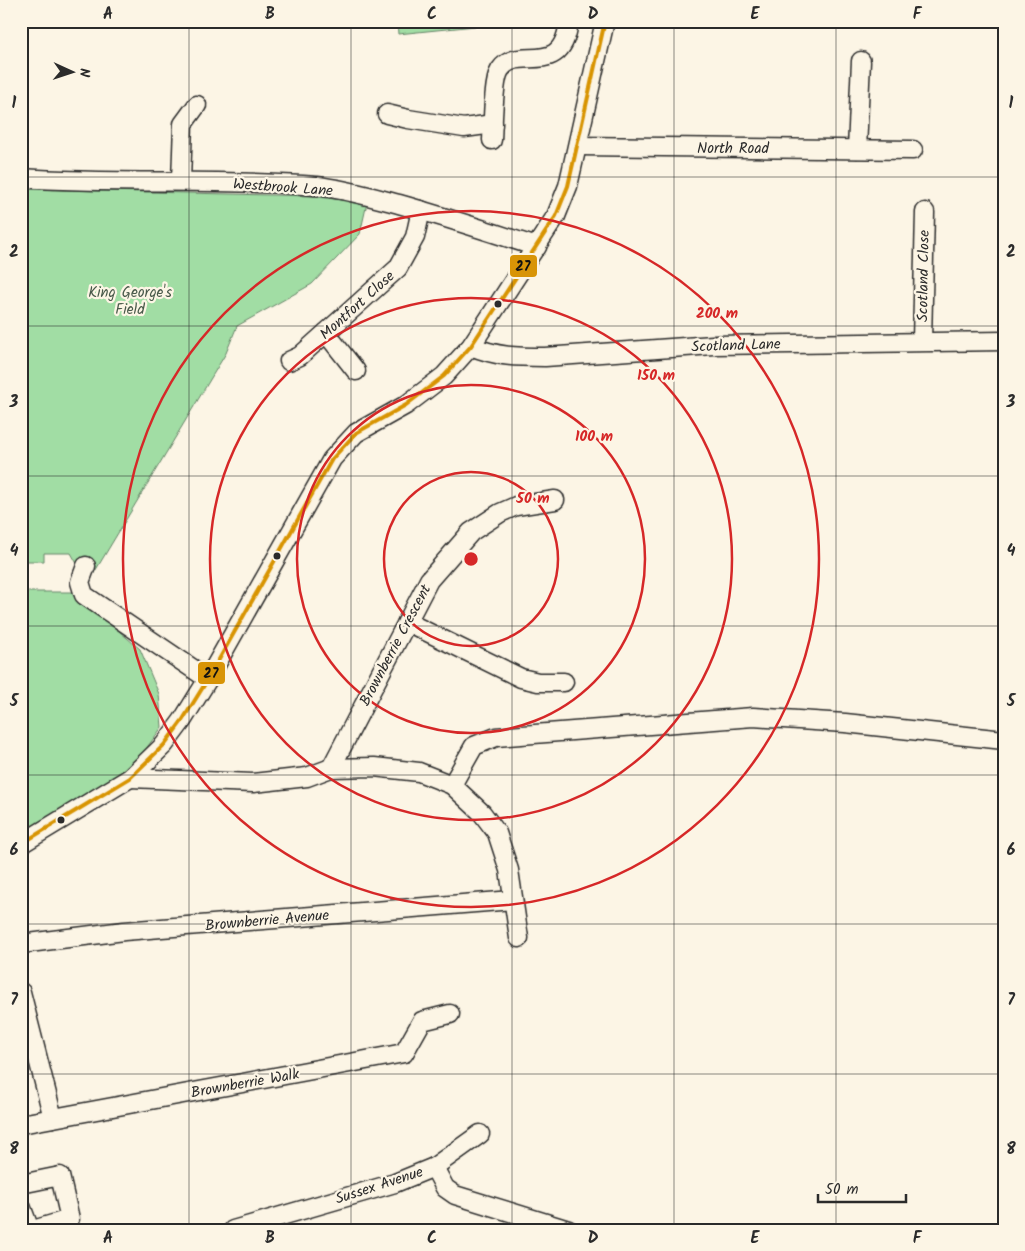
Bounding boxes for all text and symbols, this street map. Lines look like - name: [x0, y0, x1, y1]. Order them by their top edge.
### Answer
- text: A: [103, 2, 113, 27]
- text: B: [265, 2, 275, 27]
- text: C: [427, 2, 437, 27]
- text: D: [588, 2, 599, 27]
- text: E: [751, 2, 761, 27]
- text: F: [913, 2, 923, 27]
- north arrow: [48, 48, 98, 98]
- text: N: [73, 68, 95, 78]
- text: 1: [12, 91, 17, 116]
- text: 1: [1009, 91, 1014, 116]
- street label: North Road: [697, 137, 769, 161]
- street label: Westbrook Lane: [232, 173, 334, 203]
- street label: Scotland Close: [911, 230, 937, 322]
- text: 2: [9, 240, 19, 265]
- text: 2: [1006, 240, 1016, 265]
- line badge: 27: [509, 254, 538, 278]
- text: 27: [516, 256, 531, 278]
- street label: Montfort Close: [315, 265, 401, 346]
- park label: King George's Field: [88, 281, 172, 322]
- unlabelled marker: [493, 299, 503, 309]
- text: 200 m: [696, 302, 738, 326]
- street label: Scotland Lane: [691, 332, 781, 360]
- text: 150 m: [637, 364, 675, 388]
- text: 3: [9, 390, 19, 415]
- text: 3: [1006, 390, 1016, 415]
- text: 100 m: [575, 425, 613, 449]
- text: 50 m: [515, 487, 550, 511]
- text: 4: [10, 539, 19, 564]
- text: 4: [1007, 539, 1016, 564]
- centre of rings: [462, 550, 480, 568]
- unlabelled marker: [272, 551, 282, 561]
- street label: Brownberrie Crescent: [354, 580, 438, 711]
- line badge: 27: [197, 661, 226, 685]
- text: 27: [204, 663, 219, 685]
- text: 5: [9, 689, 20, 714]
- text: 5: [1006, 689, 1017, 714]
- unlabelled marker: [56, 815, 66, 825]
- text: 6: [10, 838, 19, 863]
- text: 6: [1007, 838, 1016, 863]
- street label: Brownberrie Avenue: [204, 904, 330, 938]
- text: 7: [10, 988, 18, 1013]
- text: 7: [1007, 988, 1015, 1013]
- street label: Brownberrie Walk: [189, 1062, 302, 1105]
- text: 8: [9, 1137, 19, 1162]
- text: 8: [1006, 1137, 1016, 1162]
- street label: Sussex Avenue: [332, 1160, 427, 1211]
- scale bar: [818, 1171, 905, 1203]
- text: 50 m: [825, 1178, 859, 1202]
- text: A: [103, 1226, 113, 1251]
- text: B: [265, 1226, 275, 1251]
- text: C: [427, 1226, 437, 1251]
- text: D: [588, 1226, 599, 1251]
- text: E: [751, 1226, 761, 1251]
- text: F: [913, 1226, 923, 1251]

